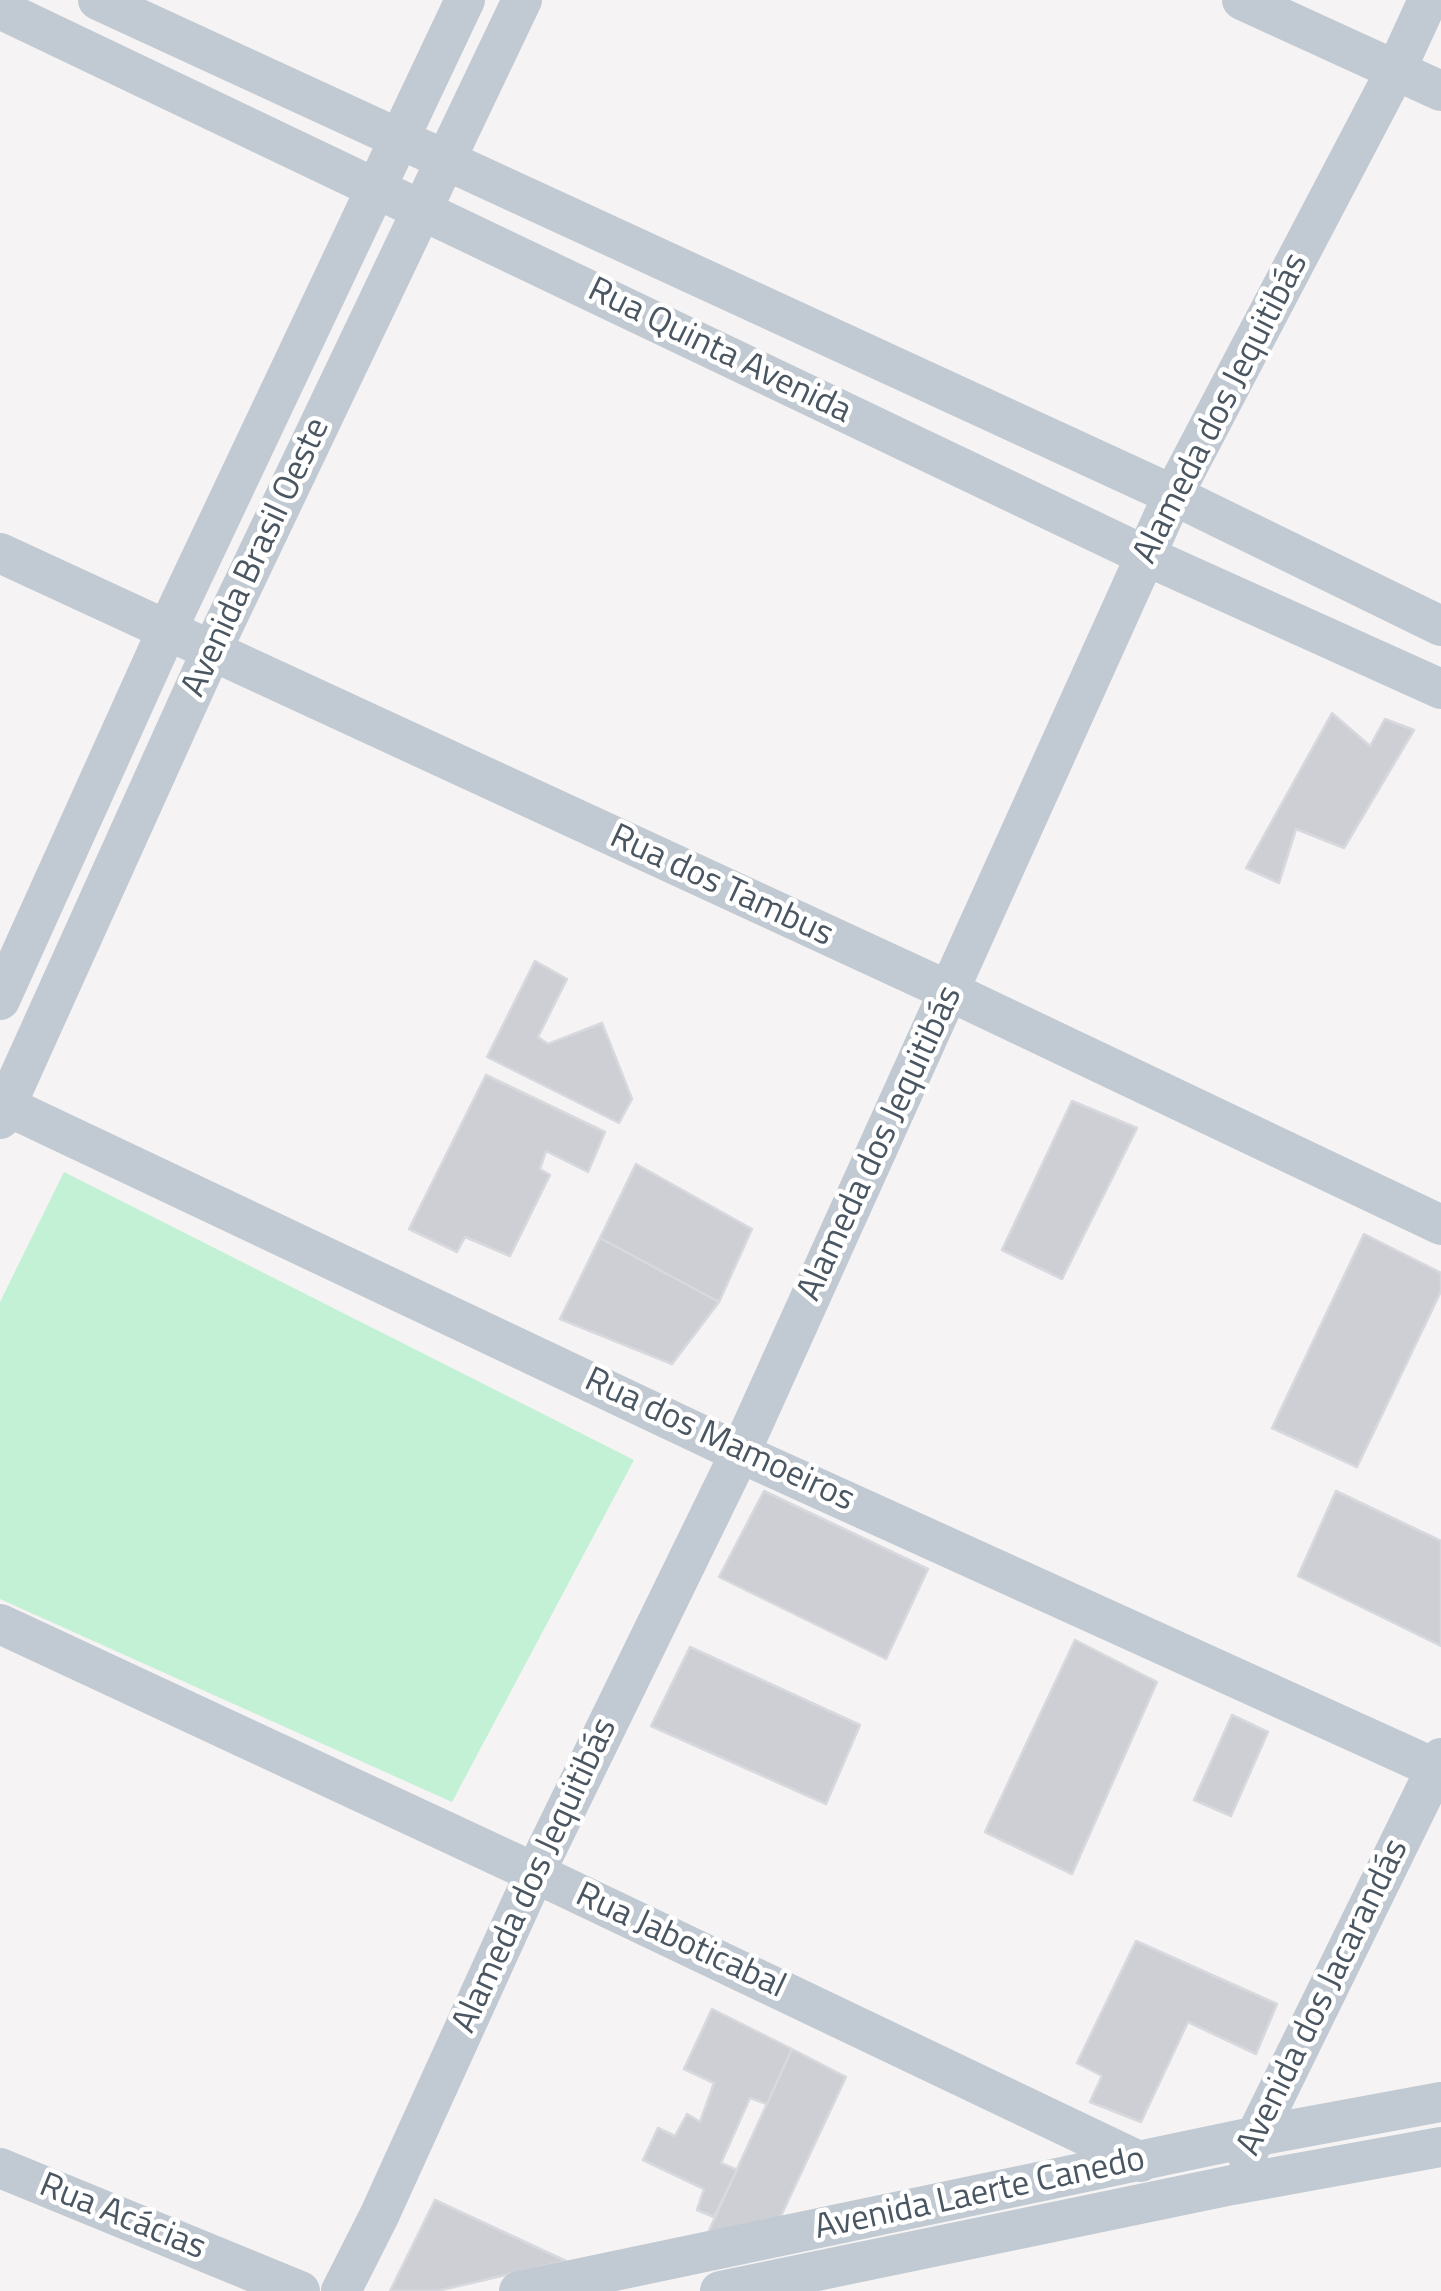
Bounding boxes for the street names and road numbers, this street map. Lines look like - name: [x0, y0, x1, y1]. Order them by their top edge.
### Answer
- street label: Alameda dos Jequitibás: [1126, 247, 1318, 571]
- street label: Rua Quinta Avenida: [580, 270, 858, 434]
- street label: Avenida Brasil Oeste: [174, 412, 340, 704]
- street label: Rua dos Tambus: [603, 817, 839, 957]
- street label: Alameda dos Jequitibás: [790, 980, 972, 1308]
- street label: Rua dos Mamoeiros: [577, 1360, 861, 1522]
- street label: Alameda dos Jequitibás: [445, 1712, 627, 2040]
- street label: Avenida dos Jacarandás: [1229, 1833, 1419, 2163]
- street label: Rua Jaboticabal: [569, 1875, 791, 2009]
- street label: Avenida Laerte Canedo: [811, 2139, 1149, 2251]
- street label: Rua Acácias: [33, 2166, 211, 2270]

